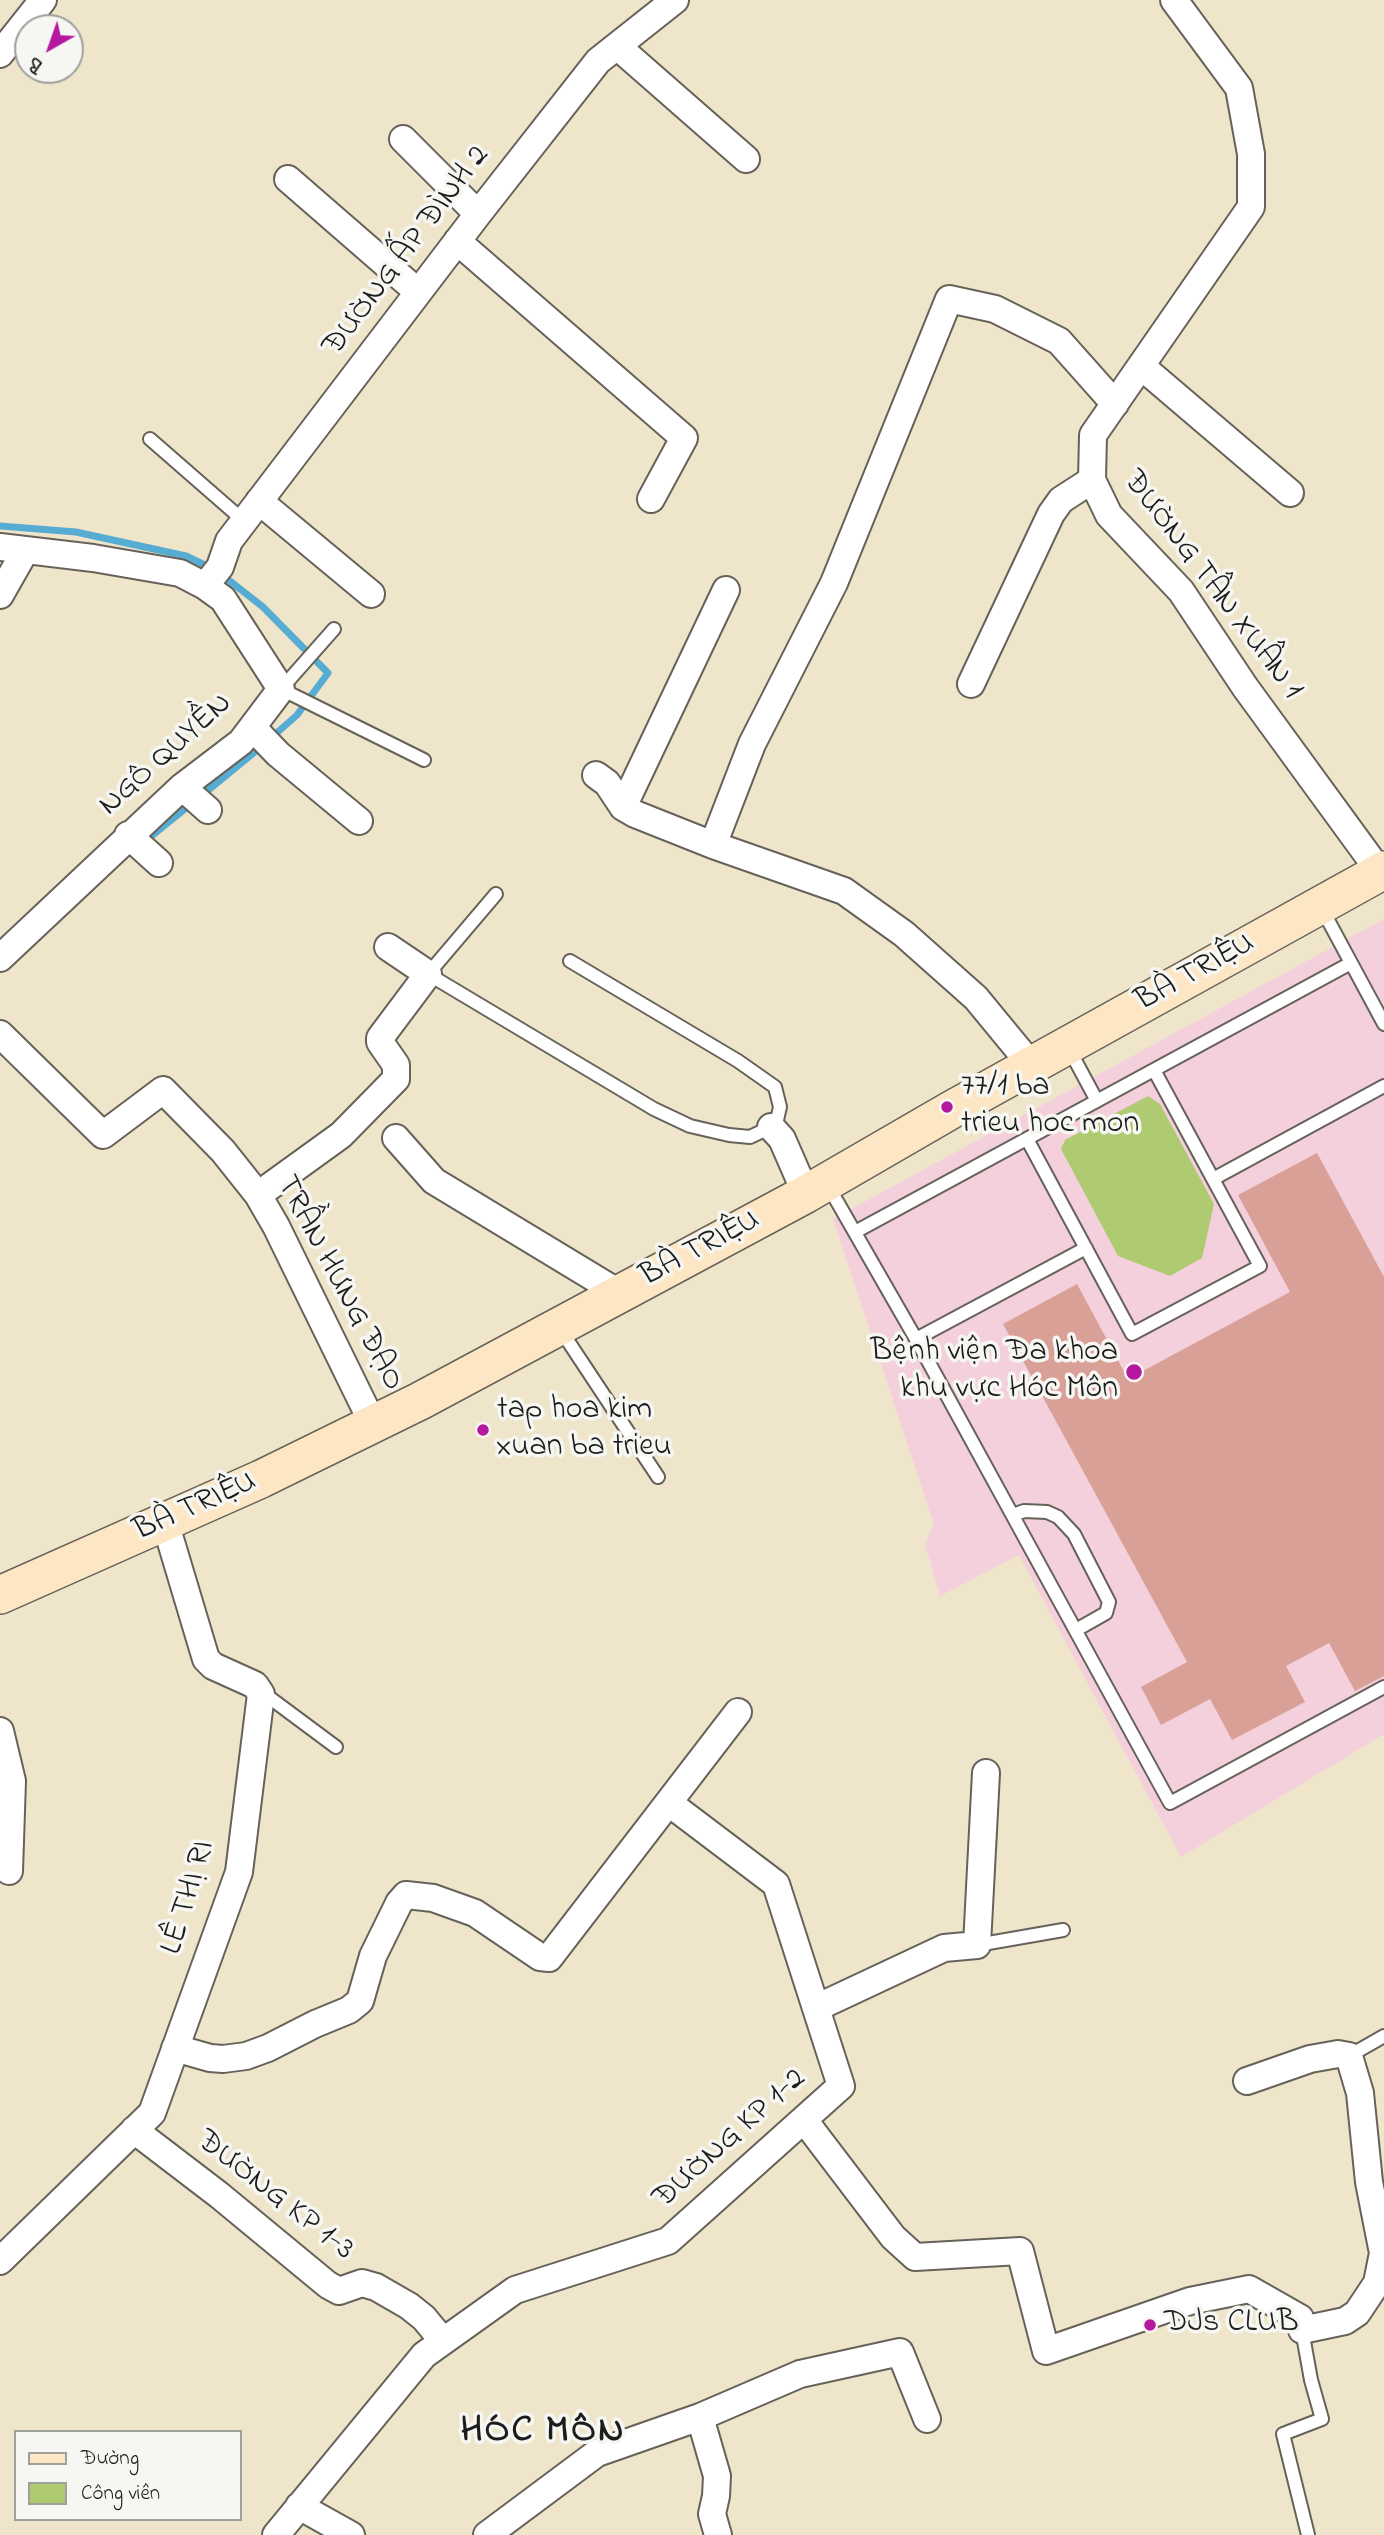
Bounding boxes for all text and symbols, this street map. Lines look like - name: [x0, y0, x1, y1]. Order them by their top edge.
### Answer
- north arrow: [14, 14, 84, 84]
- text: B: [23, 49, 50, 78]
- street label: ĐƯỜNG ẤP ĐÌNH 2: [316, 139, 500, 365]
- street label: ĐƯỜNG TÂN XUÂN 1: [1112, 464, 1310, 708]
- street label: NGÔ QUYỀN: [92, 686, 242, 826]
- street label: BÀ TRIỆU: [1130, 926, 1262, 1022]
- place label: 77/1 ba trieu hoc mon: [961, 1070, 1139, 1145]
- marker: 77/1 ba trieu hoc mon: [939, 1099, 955, 1115]
- street label: TRẦN HƯNG ĐẠO: [265, 1170, 411, 1398]
- street label: BÀ TRIỆU: [635, 1203, 767, 1297]
- place label: Bệnh viện Đa khoa khu vực Hóc Môn: [871, 1335, 1118, 1410]
- marker: Bệnh viện Đa khoa khu vực Hóc Môn: [1124, 1362, 1144, 1382]
- place label: tap hoa kim xuan ba trieu: [497, 1393, 672, 1468]
- marker: tap hoa kim xuan ba trieu: [475, 1422, 491, 1438]
- street label: BÀ TRIỆU: [129, 1464, 263, 1552]
- street label: LÊ THỊ RI: [155, 1836, 225, 1960]
- street label: ĐƯỜNG KP 1-2: [647, 2061, 815, 2219]
- street label: ĐƯỜNG KP 1-3: [187, 2123, 361, 2271]
- place label: DJs CLUB: [1164, 2306, 1299, 2344]
- marker: DJs CLUB: [1142, 2317, 1158, 2333]
- district label: HÓC MÔN: [461, 2411, 625, 2457]
- legend: [14, 2430, 242, 2521]
- text: Đường: [81, 2444, 139, 2474]
- text: Công viên: [81, 2479, 160, 2509]

